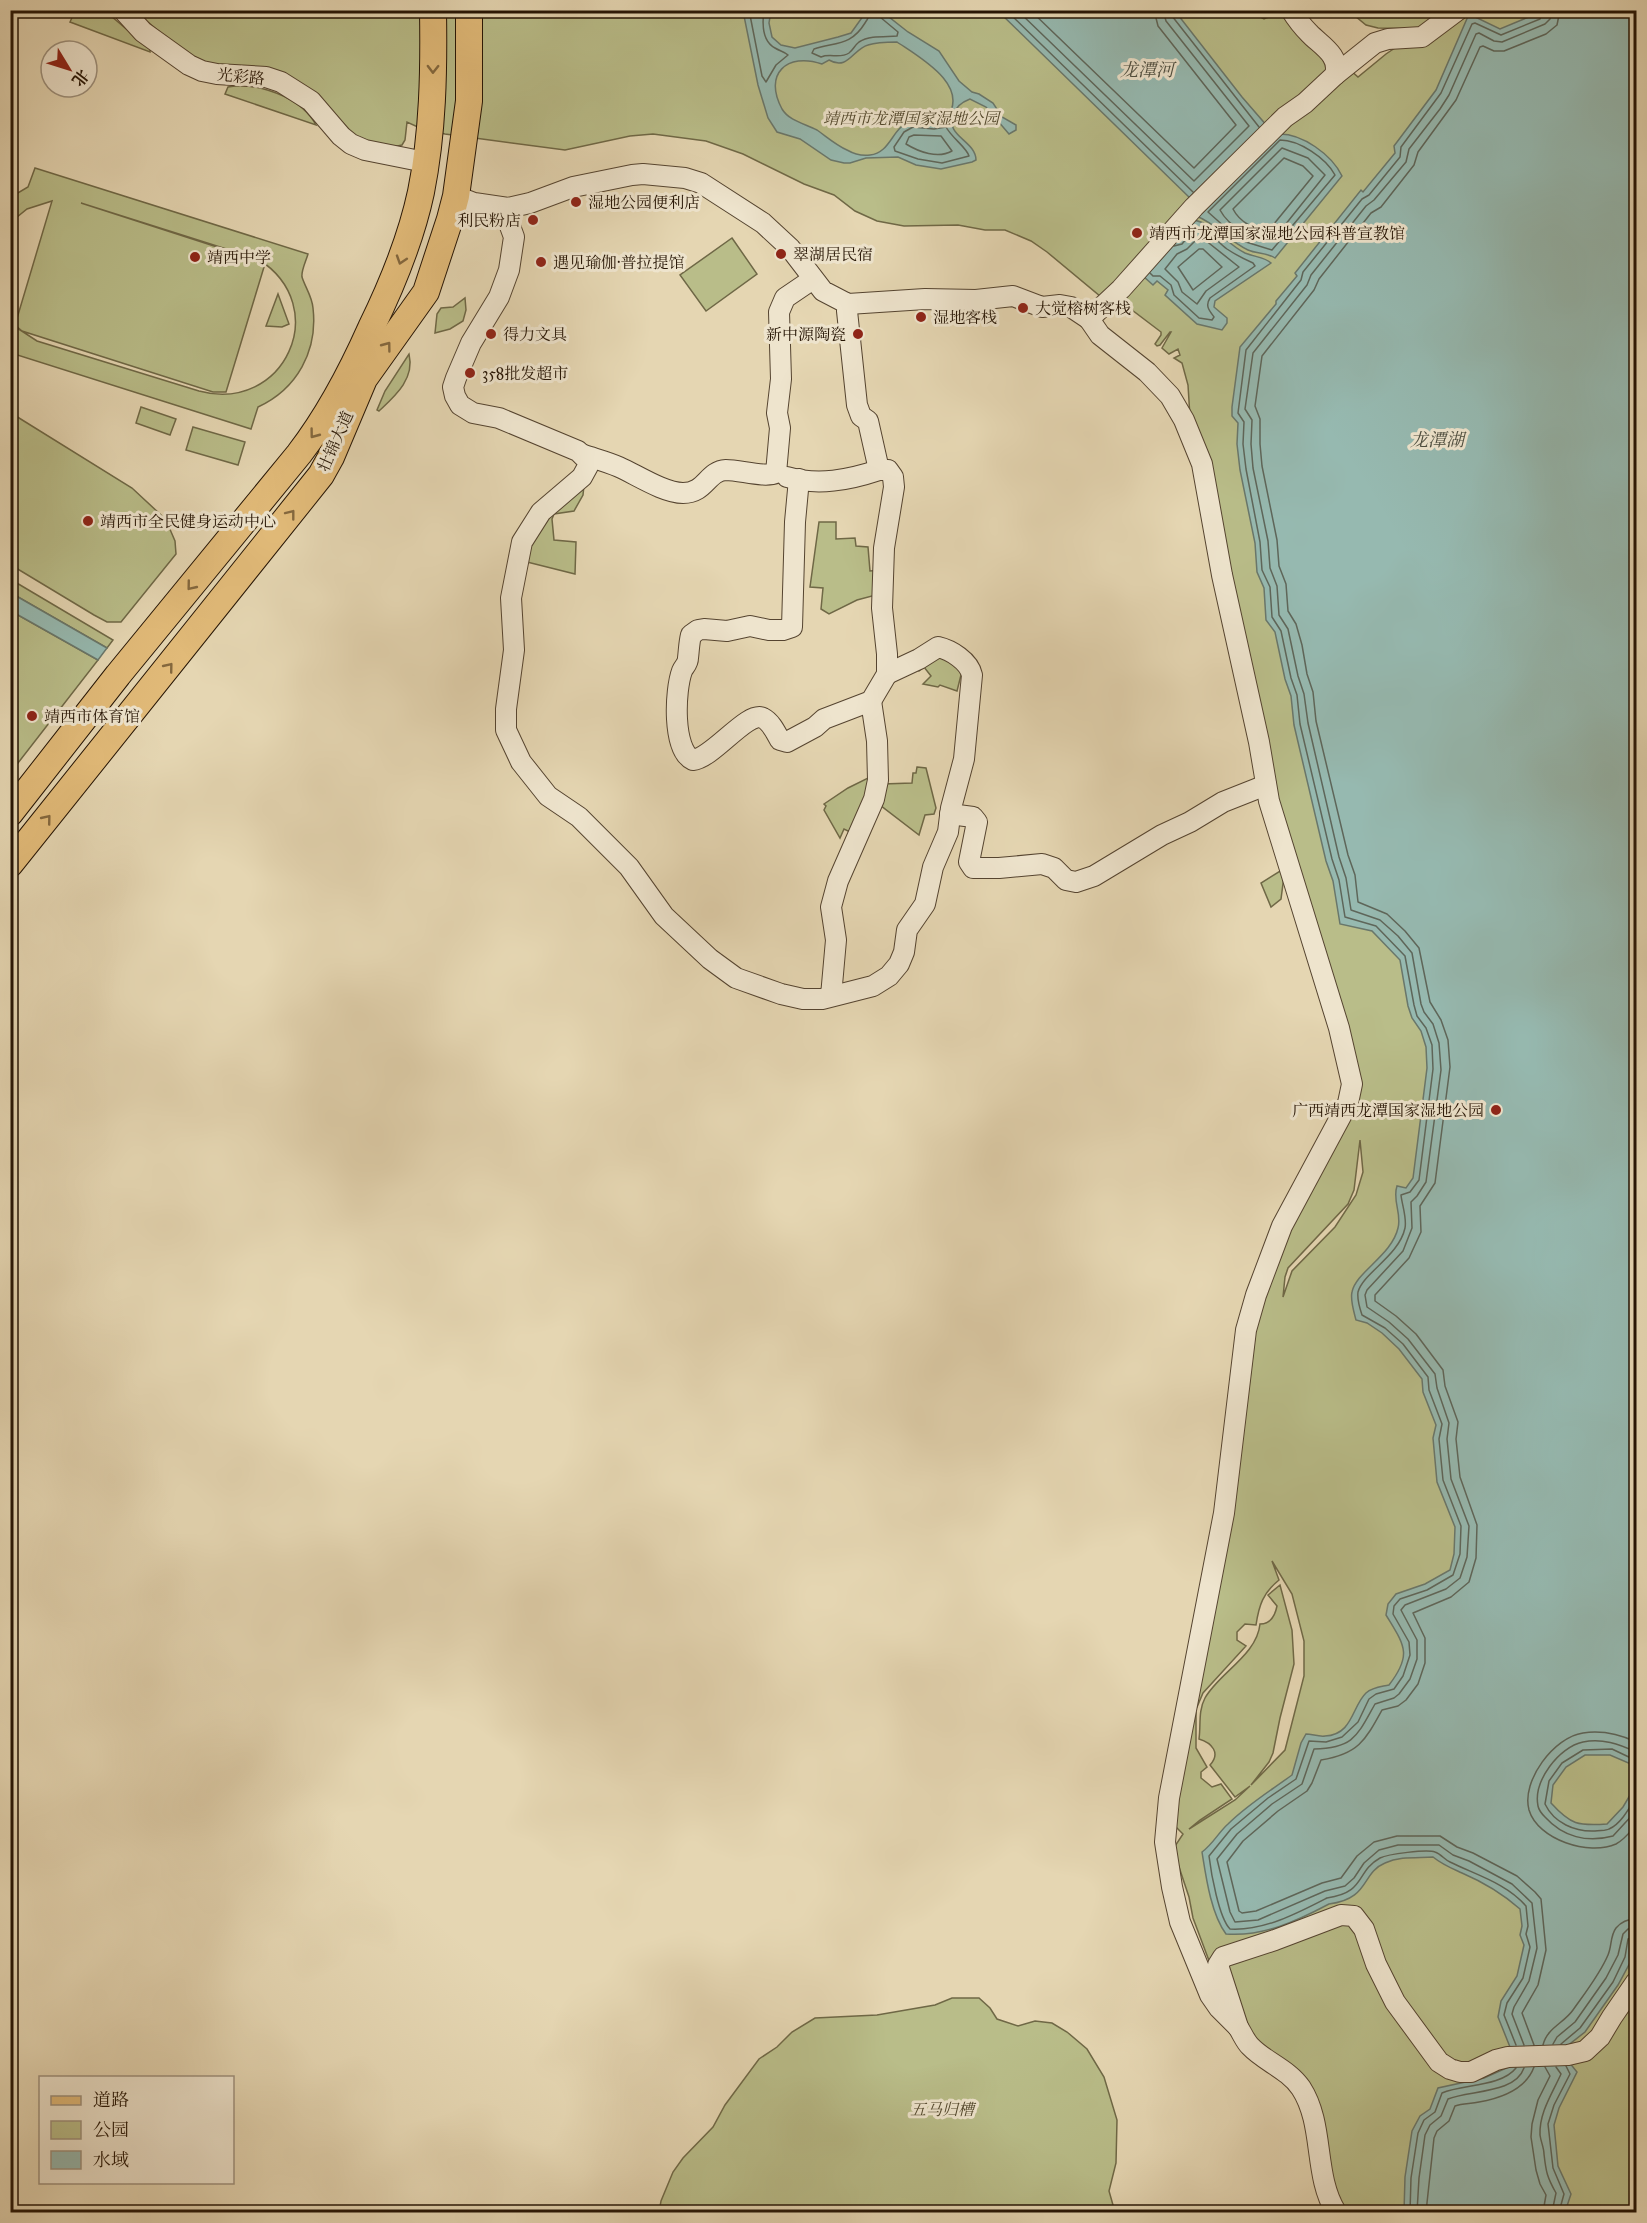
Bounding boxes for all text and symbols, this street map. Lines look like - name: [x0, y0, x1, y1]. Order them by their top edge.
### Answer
- north arrow: [39, 39, 99, 99]
- water label: 龙潭河: [1120, 59, 1177, 81]
- one-way arrow: [427, 64, 440, 73]
- street label: 光彩路: [216, 65, 266, 88]
- text: 北: [68, 66, 93, 90]
- park label: 靖西市龙潭国家湿地公园: [823, 109, 1002, 128]
- place label: 湿地公园便利店: [588, 193, 700, 212]
- marker: 湿地公园便利店: [569, 195, 583, 209]
- place label: 利民粉店: [457, 211, 521, 230]
- marker: 利民粉店: [526, 213, 540, 227]
- place label: 靖西市龙潭国家湿地公园科普宣教馆: [1149, 224, 1405, 243]
- marker: 靖西市龙潭国家湿地公园科普宣教馆: [1130, 226, 1144, 240]
- place label: 翠湖居民宿: [793, 245, 873, 264]
- marker: 翠湖居民宿: [774, 247, 788, 261]
- place label: 靖西中学: [207, 248, 271, 267]
- marker: 靖西中学: [188, 250, 202, 264]
- place label: 遇见瑜伽·普拉提馆: [553, 253, 685, 272]
- one-way arrow: [395, 254, 408, 265]
- marker: 遇见瑜伽·普拉提馆: [534, 255, 548, 269]
- place label: 大觉榕树客栈: [1035, 299, 1131, 318]
- marker: 大觉榕树客栈: [1016, 301, 1030, 315]
- place label: 湿地客栈: [933, 308, 997, 327]
- marker: 湿地客栈: [914, 310, 928, 324]
- place label: 得力文具: [503, 325, 567, 344]
- place label: 新中源陶瓷: [766, 325, 846, 344]
- marker: 得力文具: [484, 327, 498, 341]
- marker: 新中源陶瓷: [851, 327, 865, 341]
- one-way arrow: [379, 342, 390, 353]
- place label: 358批发超市: [482, 364, 568, 383]
- marker: 358批发超市: [463, 366, 477, 380]
- street label: 壮锦大道: [314, 408, 357, 474]
- one-way arrow: [310, 428, 321, 439]
- water label: 龙潭湖: [1410, 429, 1467, 451]
- one-way arrow: [283, 510, 294, 521]
- place label: 靖西市全民健身运动中心: [100, 512, 276, 531]
- marker: 靖西市全民健身运动中心: [81, 514, 95, 528]
- one-way arrow: [187, 579, 198, 590]
- one-way arrow: [162, 662, 173, 673]
- place label: 靖西市体育馆: [44, 707, 140, 726]
- marker: 靖西市体育馆: [25, 709, 39, 723]
- one-way arrow: [40, 814, 51, 825]
- place label: 广西靖西龙潭国家湿地公园: [1292, 1101, 1484, 1120]
- marker: 广西靖西龙潭国家湿地公园: [1489, 1103, 1503, 1117]
- legend: [39, 2076, 234, 2184]
- text: 道路: [93, 2089, 129, 2111]
- park label: 五马归槽: [910, 2100, 977, 2119]
- text: 公园: [93, 2119, 129, 2141]
- text: 水域: [93, 2149, 129, 2171]

